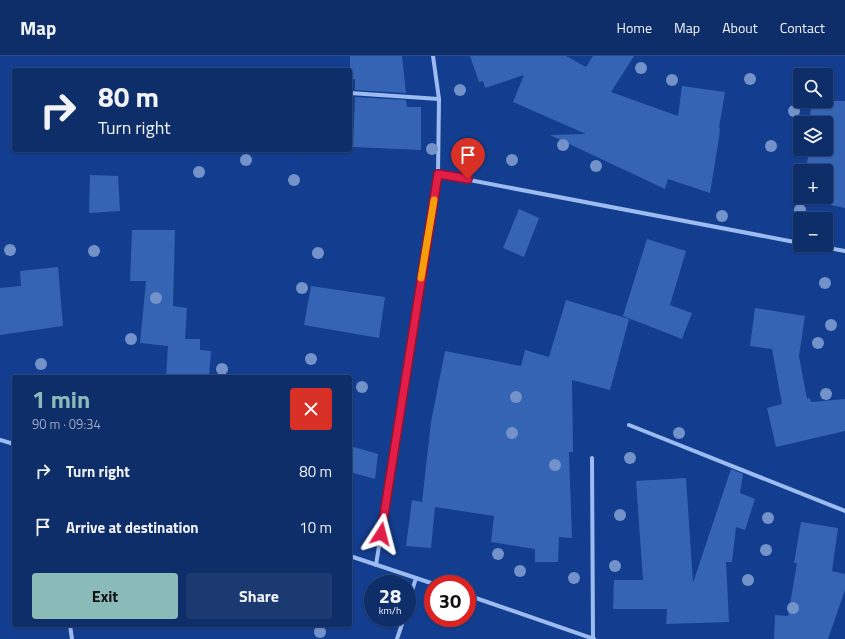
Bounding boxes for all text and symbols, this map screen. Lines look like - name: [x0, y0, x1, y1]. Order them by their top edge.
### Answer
- text: Map: [20, 13, 56, 42]
- text: Home: [617, 17, 652, 38]
- text: Map: [674, 17, 700, 38]
- text: About: [722, 17, 758, 38]
- text: Contact: [780, 17, 825, 38]
- map controls: [793, 68, 833, 252]
- button: search: [793, 68, 833, 108]
- text: 80 m: [98, 75, 159, 118]
- icon: right: [32, 84, 84, 136]
- text: Turn right: [98, 114, 171, 141]
- button: layers: [793, 116, 833, 156]
- pin: [451, 138, 485, 179]
- icon: arrive: [457, 144, 479, 166]
- button: +: [793, 164, 833, 204]
- button: −: [793, 212, 833, 252]
- text: 1 min: [32, 381, 90, 417]
- button: close: [290, 388, 332, 430]
- text: 90 m · 09:34: [32, 414, 101, 434]
- icon: right: [32, 460, 54, 482]
- text: Turn right: [66, 460, 130, 483]
- text: 80 m: [299, 460, 332, 483]
- position arrow: [360, 513, 402, 555]
- icon: arrive: [32, 516, 54, 538]
- text: Arrive at destination: [66, 516, 199, 539]
- text: 10 m: [299, 516, 332, 539]
- button: Exit: [32, 573, 178, 619]
- button: Share: [186, 573, 332, 619]
- speed limit sign: 30: [424, 575, 476, 627]
- text: 28: [379, 580, 401, 611]
- text: km/h: [379, 603, 401, 618]

